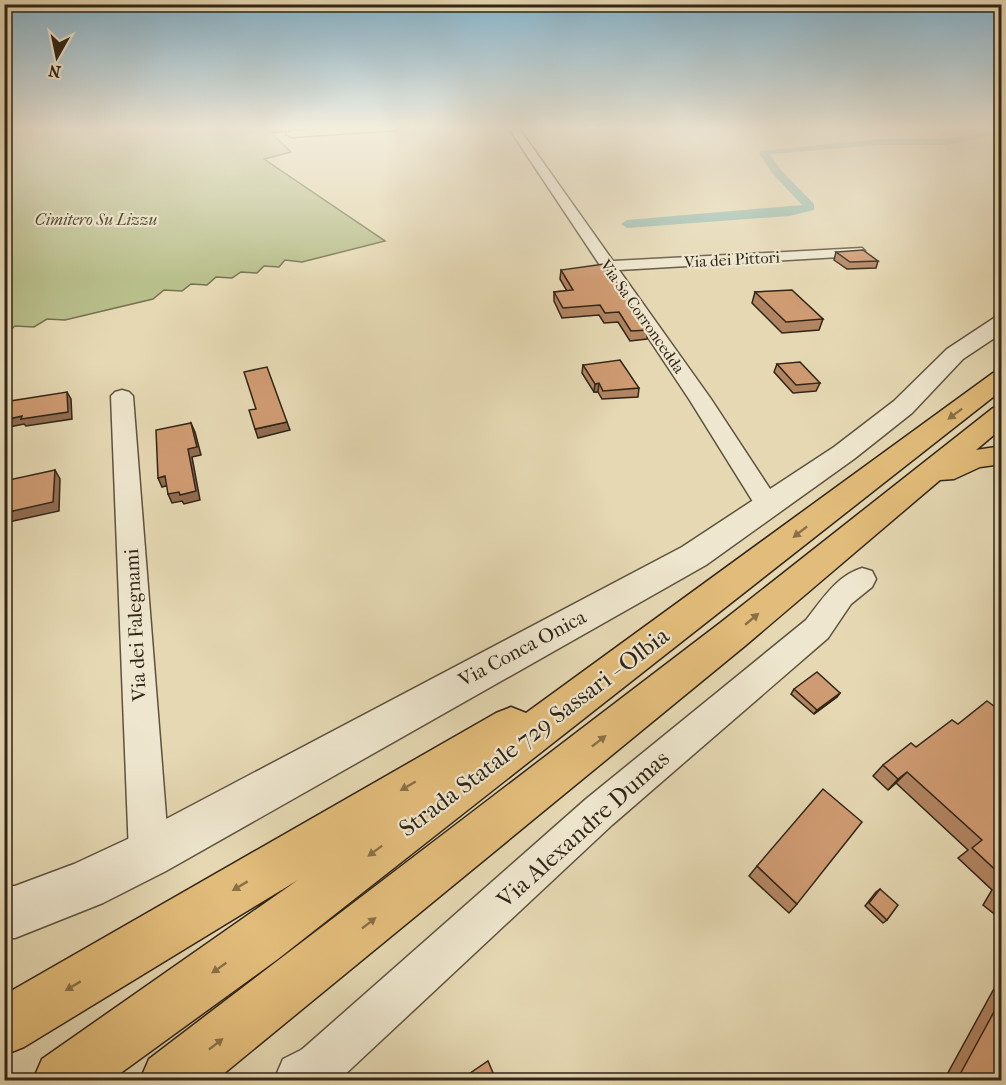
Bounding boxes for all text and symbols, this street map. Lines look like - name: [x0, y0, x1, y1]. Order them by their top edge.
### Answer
- north arrow: [27, 27, 87, 87]
- text: N: [46, 61, 62, 82]
- park label: Cimitero Su Lizzu: [35, 210, 157, 229]
- street label: Via dei Pittori: [683, 247, 781, 272]
- street label: Via Sa Corroncedda: [596, 255, 689, 377]
- one-way arrow: [947, 407, 962, 419]
- one-way arrow: [792, 525, 807, 537]
- street label: Via dei Falegnami: [120, 548, 151, 703]
- street label: Via Conca Onica: [454, 605, 591, 692]
- one-way arrow: [744, 613, 759, 626]
- street label: Strada Statale 729 Sassari - Olbia: [394, 621, 675, 843]
- one-way arrow: [591, 734, 607, 747]
- street label: Via Alexandre Dumas: [490, 744, 675, 914]
- one-way arrow: [399, 781, 416, 791]
- one-way arrow: [368, 845, 383, 857]
- one-way arrow: [232, 881, 248, 892]
- one-way arrow: [361, 917, 377, 930]
- one-way arrow: [211, 962, 227, 973]
- one-way arrow: [65, 981, 81, 992]
- one-way arrow: [208, 1038, 224, 1051]

